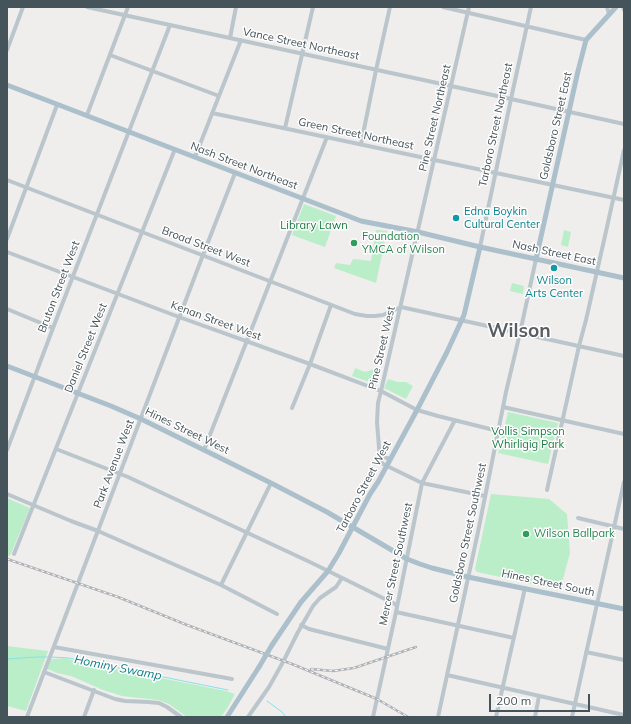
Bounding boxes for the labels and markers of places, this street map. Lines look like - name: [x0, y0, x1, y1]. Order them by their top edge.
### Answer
- place label: Edna Boykin Cultural Center: [464, 205, 540, 231]
- marker: Edna Boykin Cultural Center: [451, 213, 461, 223]
- place label: Foundation YMCA of Wilson: [362, 230, 445, 256]
- marker: Foundation YMCA of Wilson: [349, 238, 359, 248]
- marker: Wilson Arts Center: [549, 263, 559, 273]
- place label: Wilson Arts Center: [525, 274, 583, 300]
- place label: Wilson Ballpark: [534, 527, 615, 541]
- marker: Wilson Ballpark: [521, 529, 531, 539]

